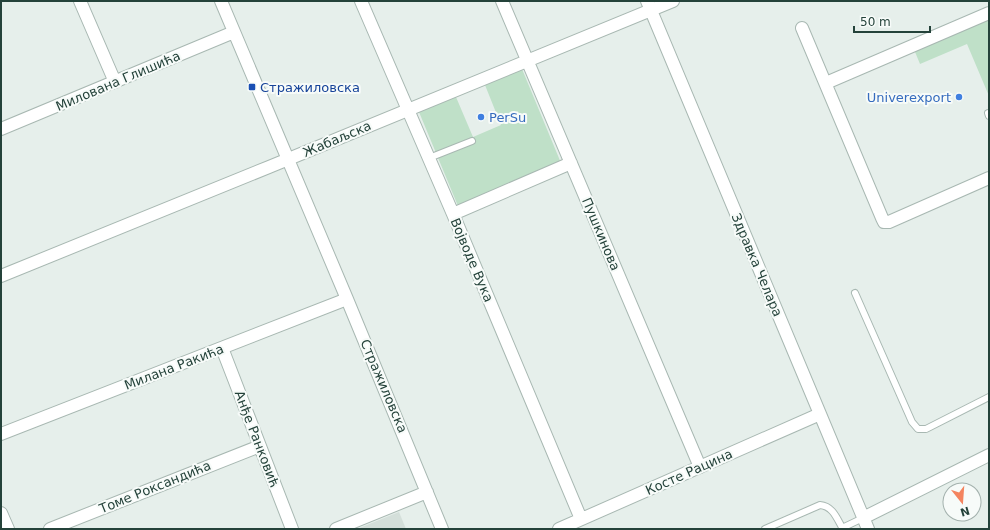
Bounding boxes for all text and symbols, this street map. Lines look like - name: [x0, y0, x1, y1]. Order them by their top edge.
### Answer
- scale bar: [854, 8, 930, 34]
- text: 50 m: [860, 15, 891, 29]
- street label: Милована Глишића: [54, 48, 182, 114]
- place label: Стражиловска: [260, 80, 360, 95]
- marker: Стражиловска: [247, 82, 257, 92]
- place label: Univerexport: [867, 90, 951, 105]
- marker: Univerexport: [954, 92, 964, 102]
- place label: PerSu: [489, 110, 526, 125]
- marker: PerSu: [476, 112, 486, 122]
- street label: Жабаљска: [301, 118, 373, 160]
- street label: Пушкинова: [579, 195, 623, 273]
- street label: Здравка Челара: [728, 211, 786, 319]
- street label: Војводе Вука: [448, 216, 496, 304]
- street label: Стражиловска: [358, 337, 410, 435]
- street label: Милана Ракића: [122, 341, 226, 393]
- street label: Анђе Ранковић: [232, 389, 282, 489]
- street label: Косте Рацина: [643, 446, 735, 498]
- street label: Томе Роксандића: [96, 458, 213, 517]
- north arrow: [942, 482, 982, 522]
- text: N: [958, 504, 971, 519]

